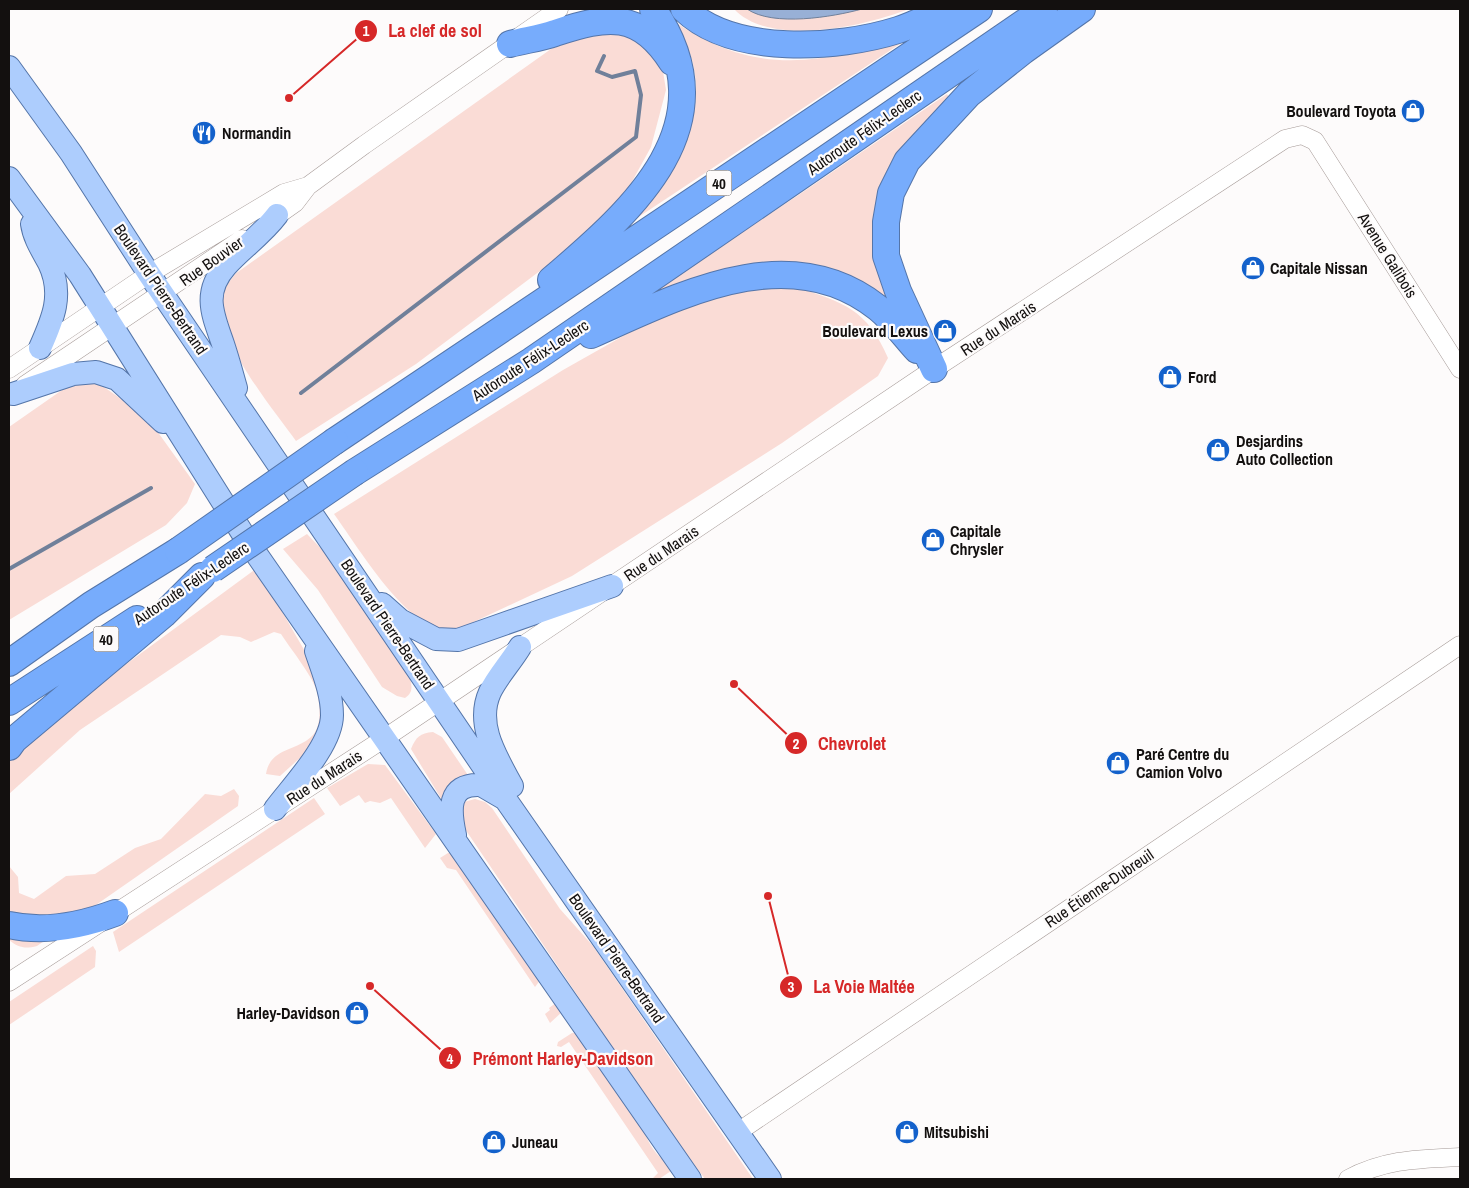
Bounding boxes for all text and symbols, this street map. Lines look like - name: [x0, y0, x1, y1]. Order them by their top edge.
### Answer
- callout: La clef de sol: [354, 15, 492, 48]
- text: La clef de sol: [388, 18, 482, 43]
- text: 1: [363, 20, 370, 41]
- street label: Autoroute Félix-Leclerc: [802, 84, 926, 180]
- shop icon: Boulevard Toyota: [1400, 98, 1426, 124]
- place label: Boulevard Toyota: [1286, 100, 1397, 122]
- restaurant icon: Normandin: [191, 120, 217, 146]
- place label: Normandin: [222, 122, 291, 144]
- road number: 40: [706, 170, 732, 196]
- street label: Avenue Galibois: [1352, 207, 1423, 302]
- street label: Boulevard Pierre-Bertrand: [109, 219, 213, 359]
- street label: Rue Bouvier: [175, 231, 248, 291]
- shop icon: Capitale Nissan: [1240, 255, 1266, 281]
- place label: Capitale Nissan: [1270, 257, 1368, 279]
- street label: Rue du Marais: [956, 295, 1040, 361]
- street label: Autoroute Félix-Leclerc: [467, 314, 593, 407]
- shop icon: Boulevard Lexus: [932, 318, 958, 344]
- place label: Boulevard Lexus: [822, 320, 928, 342]
- shop icon: Ford: [1157, 364, 1183, 390]
- place label: Ford: [1188, 366, 1217, 388]
- place label: Desjardins Auto Collection: [1236, 430, 1333, 470]
- shop icon: Desjardins Auto Collection: [1205, 437, 1231, 463]
- street label: Rue du Marais: [619, 520, 703, 586]
- place label: Capitale Chrysler: [950, 520, 1004, 560]
- shop icon: Capitale Chrysler: [920, 527, 946, 553]
- street label: Autoroute Félix-Leclerc: [128, 536, 253, 630]
- street label: Boulevard Pierre-Bertrand: [336, 554, 440, 694]
- road number: 40: [94, 626, 118, 652]
- callout: Chevrolet: [783, 727, 896, 760]
- text: Chevrolet: [818, 731, 886, 756]
- text: 2: [793, 733, 800, 754]
- place label: Paré Centre du Camion Volvo: [1136, 743, 1229, 783]
- street label: Rue du Marais: [282, 744, 366, 810]
- shop icon: Paré Centre du Camion Volvo: [1105, 750, 1131, 776]
- street label: Rue Étienne-Dubreuil: [1040, 843, 1158, 933]
- street label: Boulevard Pierre-Bertrand: [564, 889, 670, 1027]
- callout: La Voie Maltée: [778, 970, 925, 1003]
- text: La Voie Maltée: [813, 974, 915, 999]
- text: 3: [788, 976, 795, 997]
- shop icon: Harley-Davidson: [344, 1000, 370, 1026]
- place label: Harley-Davidson: [236, 1002, 340, 1024]
- callout: Prémont Harley-Davidson: [438, 1042, 663, 1075]
- text: Prémont Harley-Davidson: [473, 1046, 653, 1071]
- text: 4: [447, 1048, 454, 1069]
- shop icon: Mitsubishi: [894, 1119, 920, 1145]
- place label: Mitsubishi: [924, 1121, 989, 1143]
- shop icon: Juneau: [481, 1129, 507, 1155]
- place label: Juneau: [512, 1131, 558, 1153]

